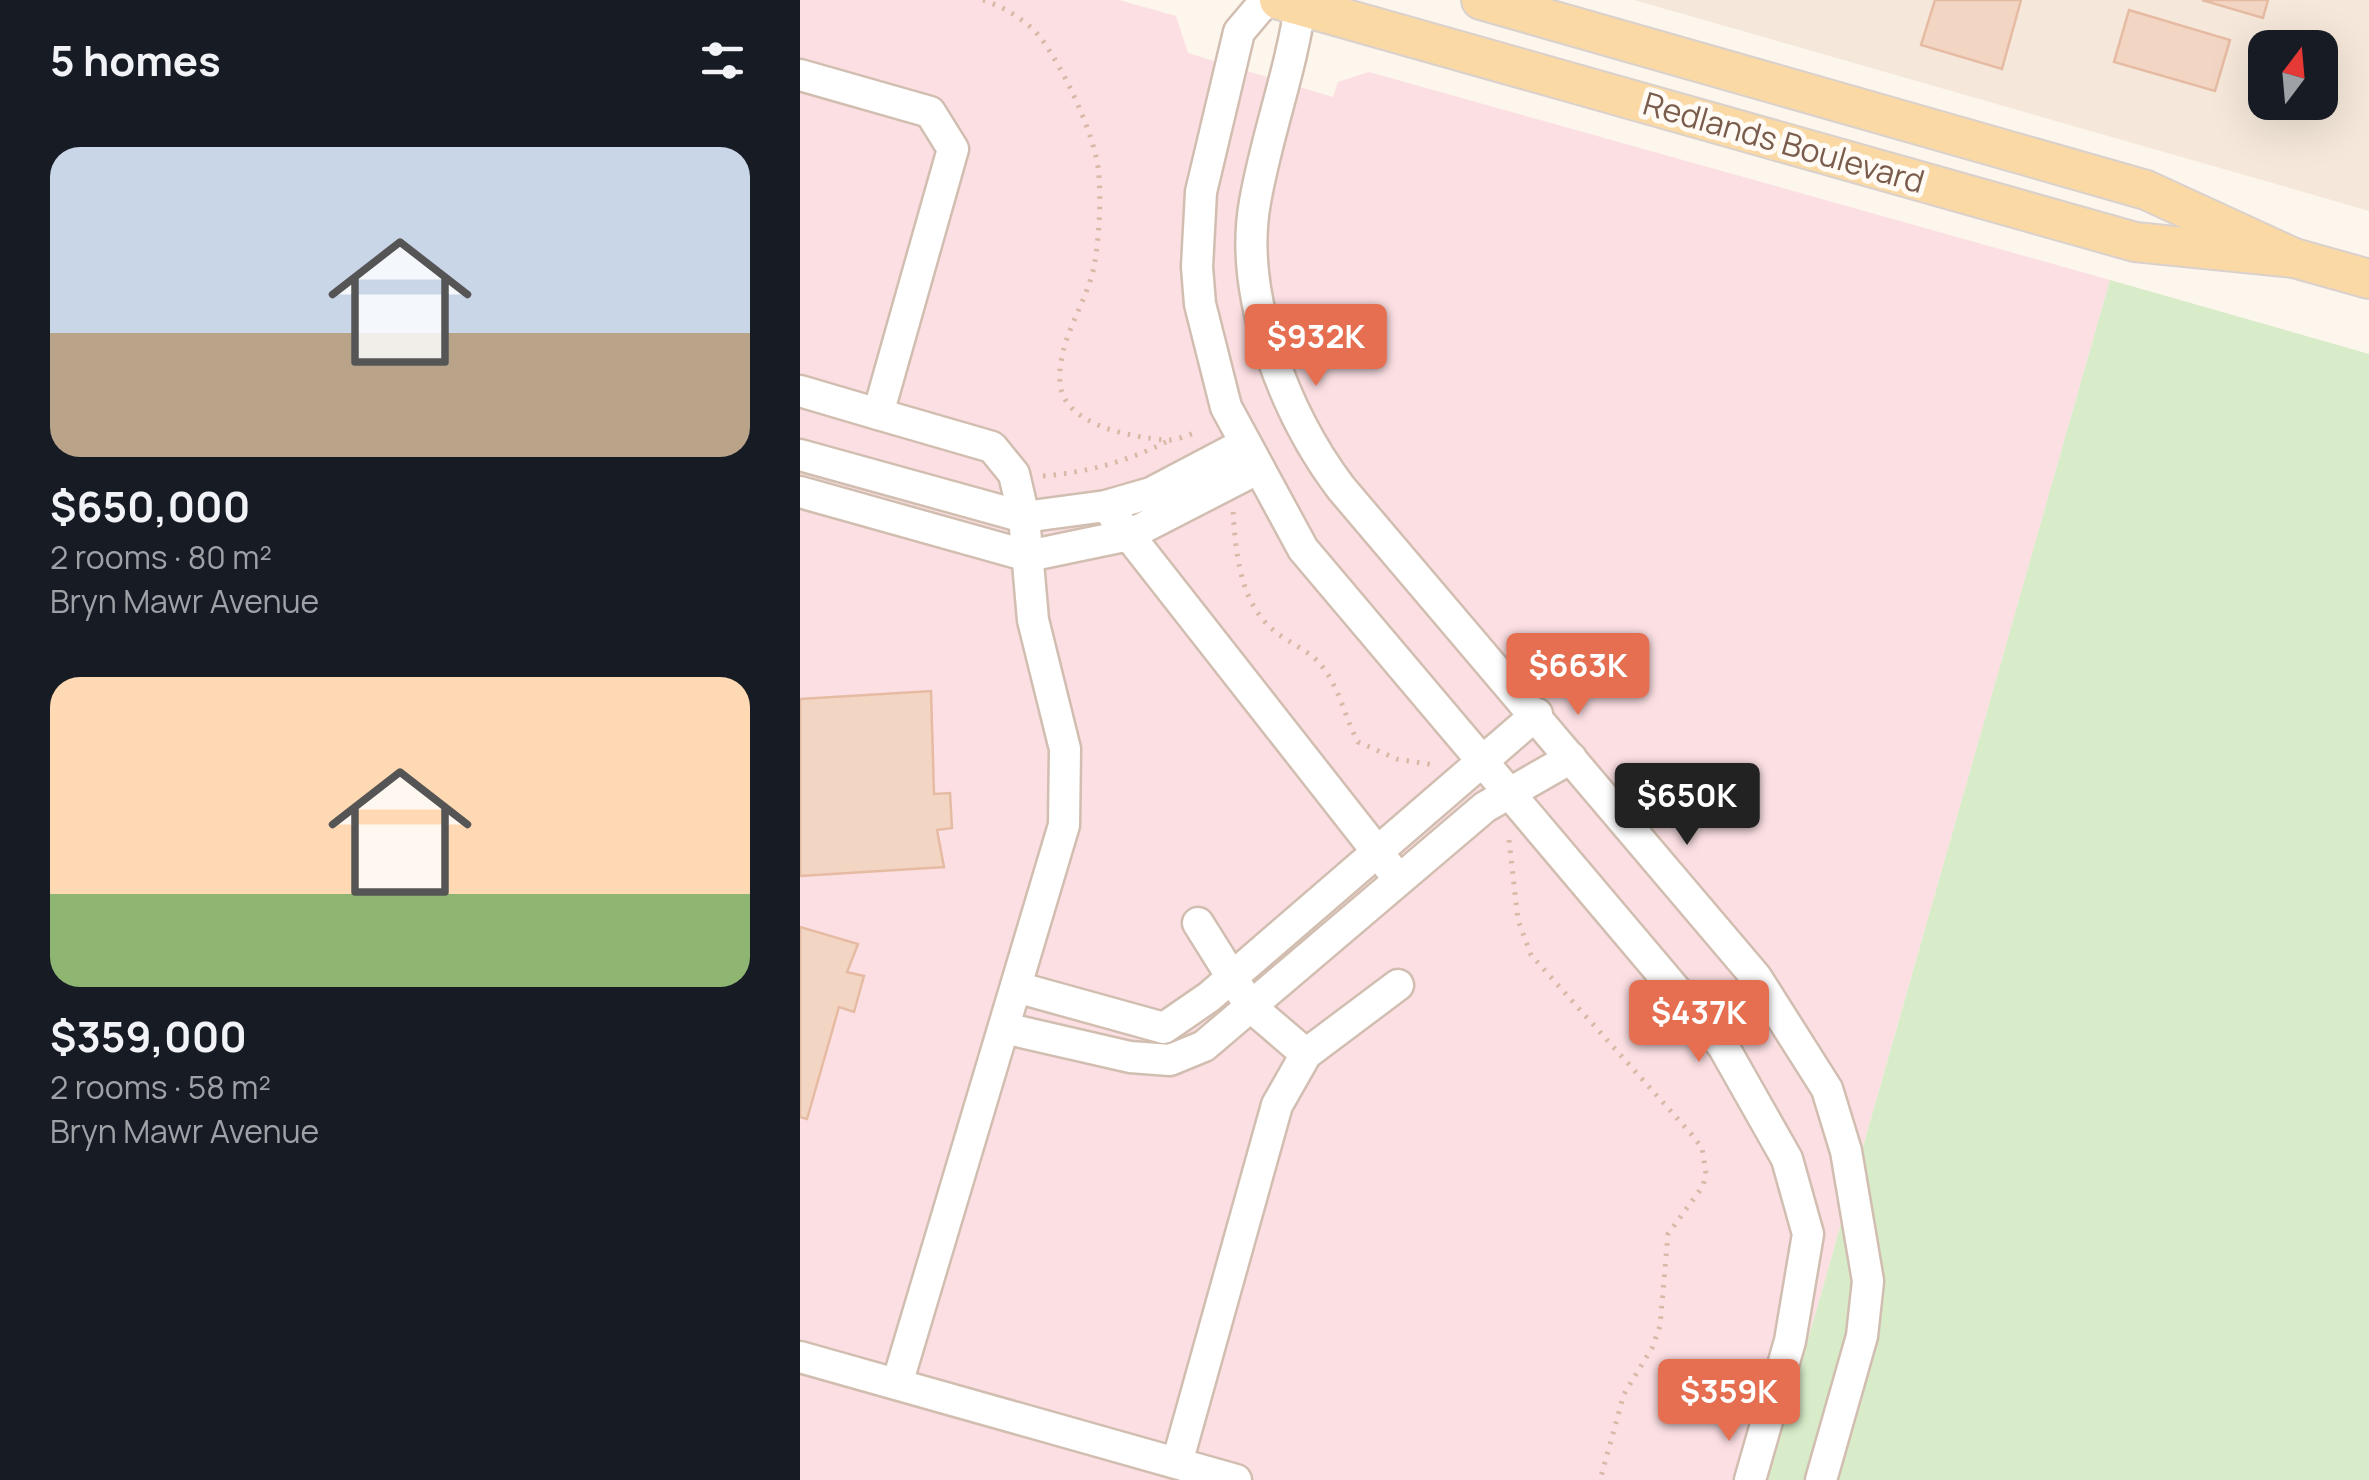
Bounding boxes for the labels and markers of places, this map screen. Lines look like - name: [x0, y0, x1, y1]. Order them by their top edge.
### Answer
- pin: $932K: [1246, 304, 1386, 389]
- pin: $663K: [1508, 633, 1648, 718]
- pin: $650K: [1617, 763, 1757, 848]
- pin: $437K: [1629, 980, 1769, 1065]
- pin: $359K: [1659, 1359, 1799, 1444]

